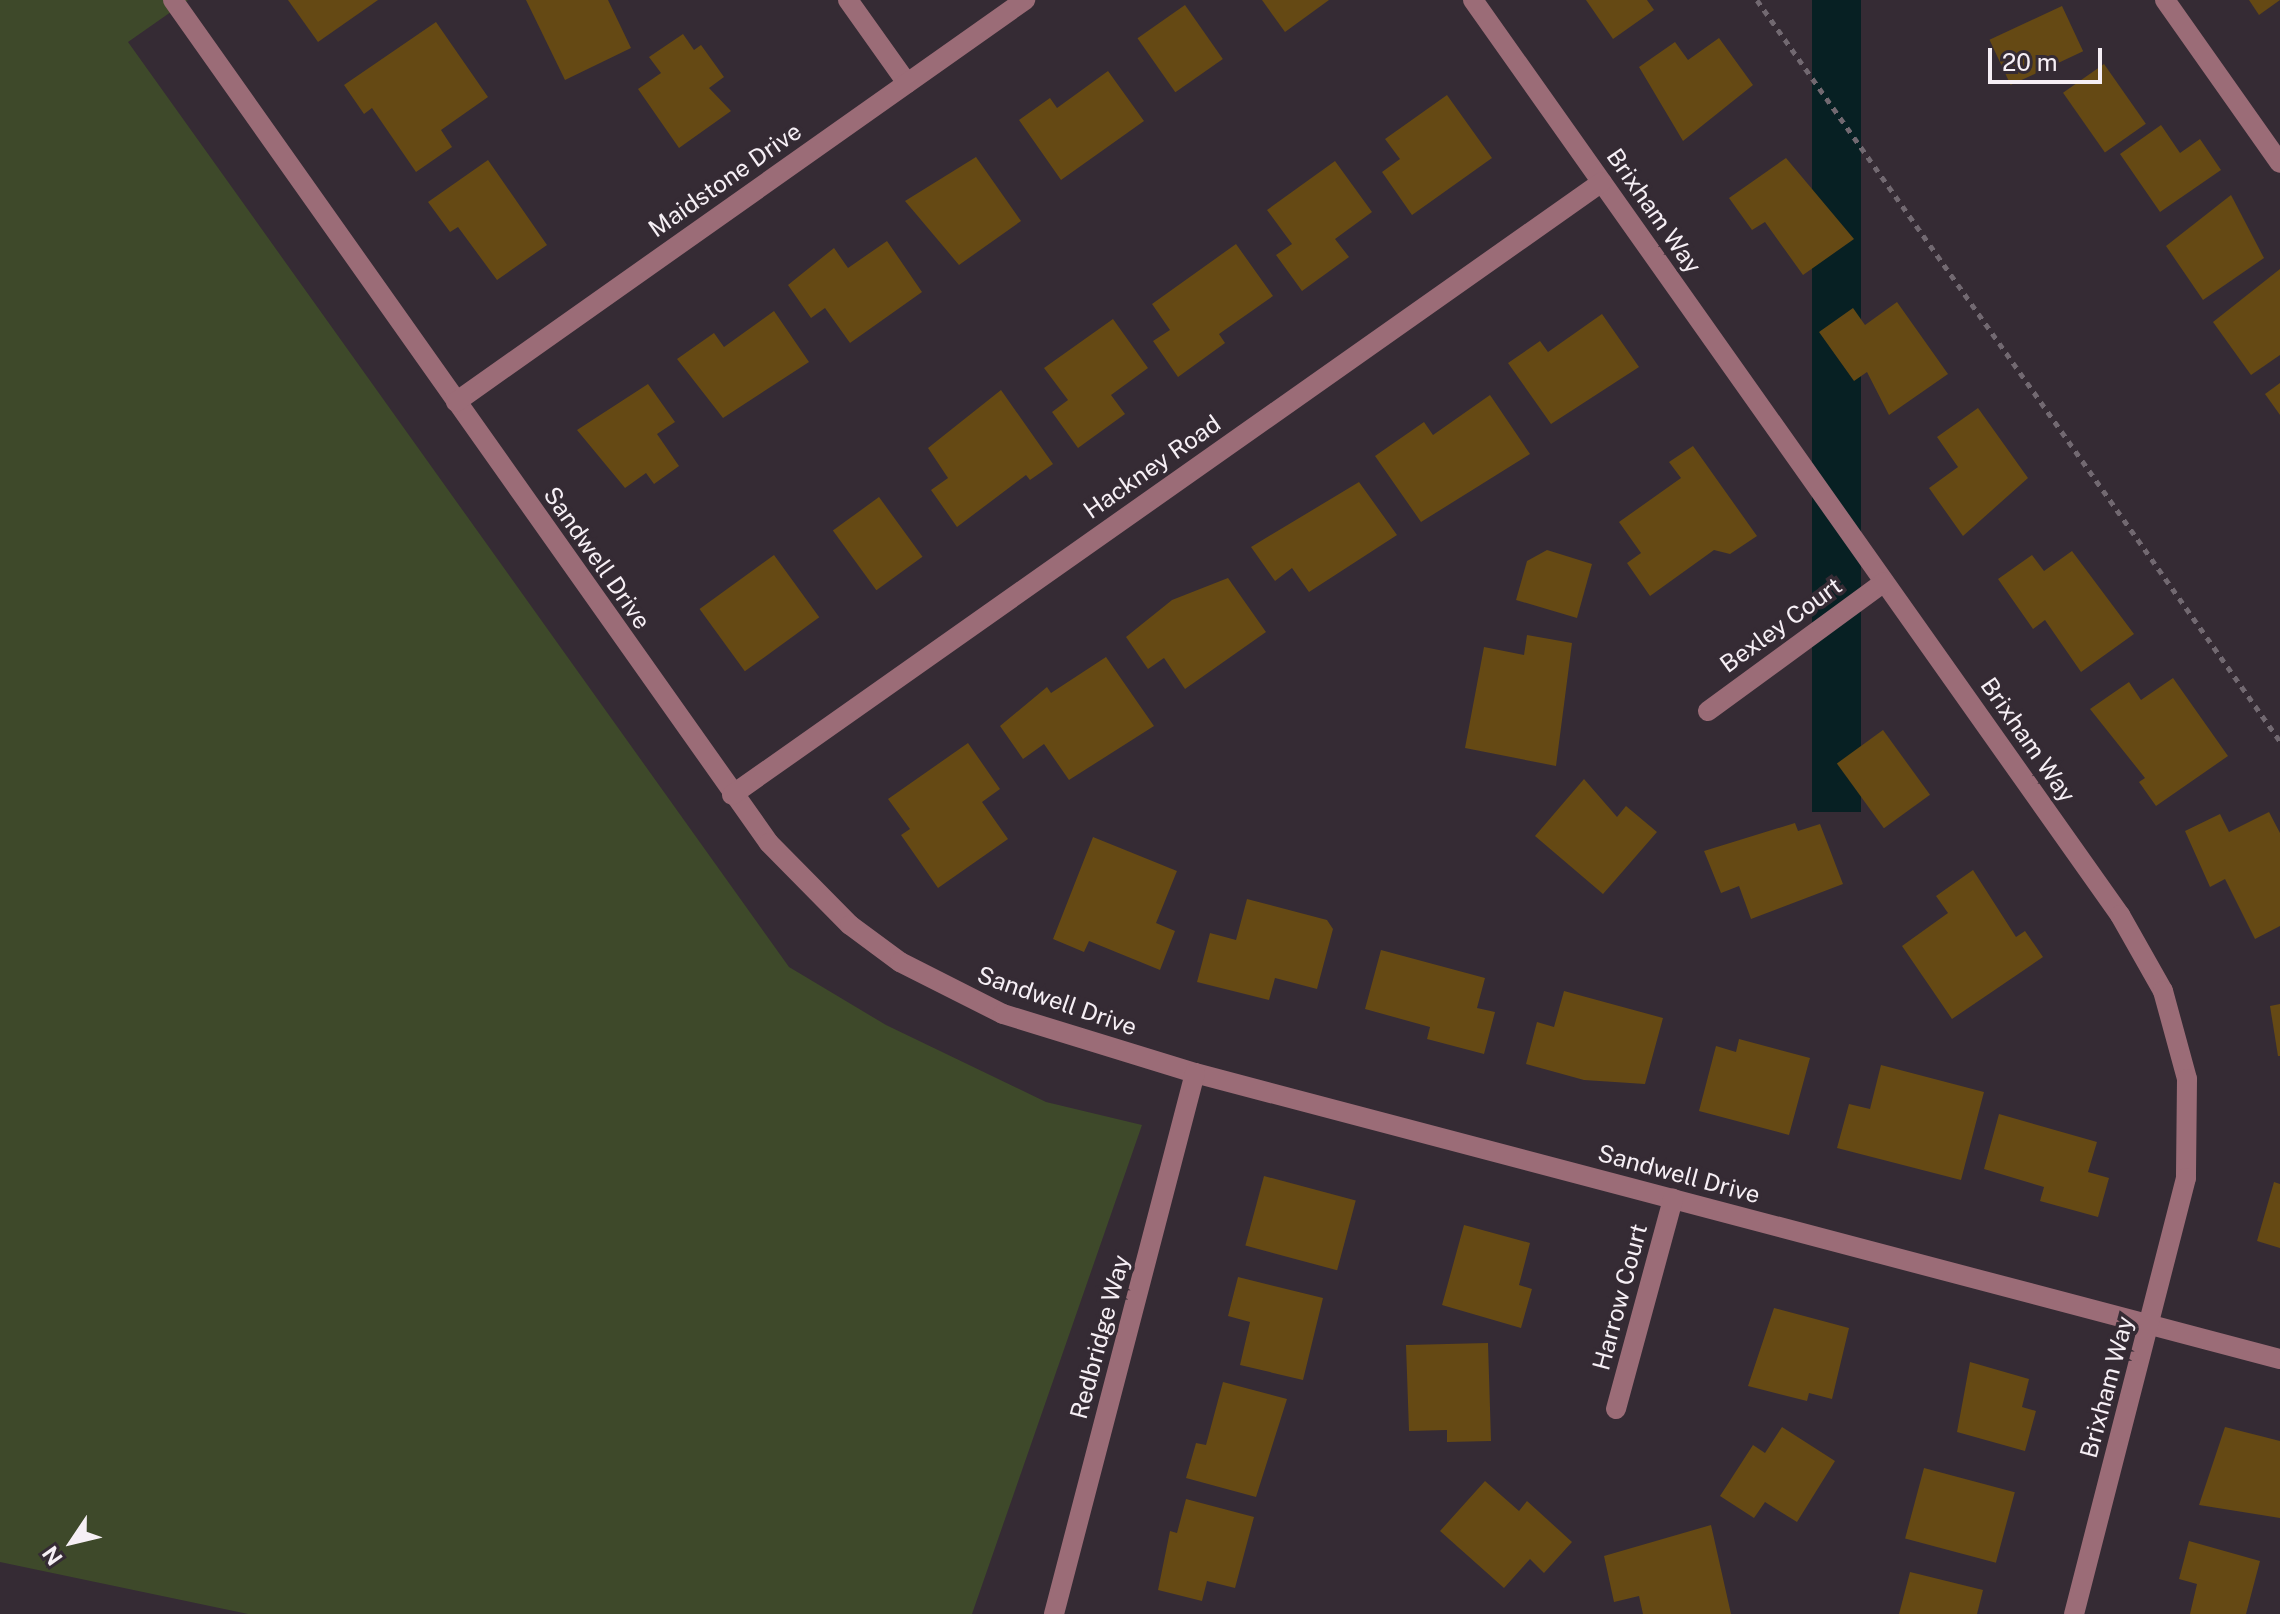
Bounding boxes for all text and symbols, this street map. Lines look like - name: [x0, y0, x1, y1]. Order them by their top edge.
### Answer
- scale bar: [1992, 32, 2106, 82]
- text: 20 m: [2002, 48, 2058, 76]
- street label: Maidstone Drive: [643, 117, 807, 243]
- street label: Brixham Way: [1600, 143, 1708, 279]
- street label: Hackney Road: [1078, 409, 1226, 525]
- street label: Sandwell Drive: [537, 481, 657, 635]
- street label: Bexley Court: [1714, 571, 1848, 679]
- street label: Brixham Way: [1974, 672, 2082, 808]
- street label: Sandwell Drive: [973, 960, 1141, 1042]
- street label: Sandwell Drive: [1595, 1138, 1763, 1210]
- street label: Harrow Court: [1587, 1221, 1653, 1373]
- street label: Redbridge Way: [1064, 1251, 1136, 1423]
- street label: Brixham Way: [2074, 1313, 2140, 1461]
- north arrow: [32, 1502, 112, 1582]
- text: N: [37, 1541, 68, 1570]

